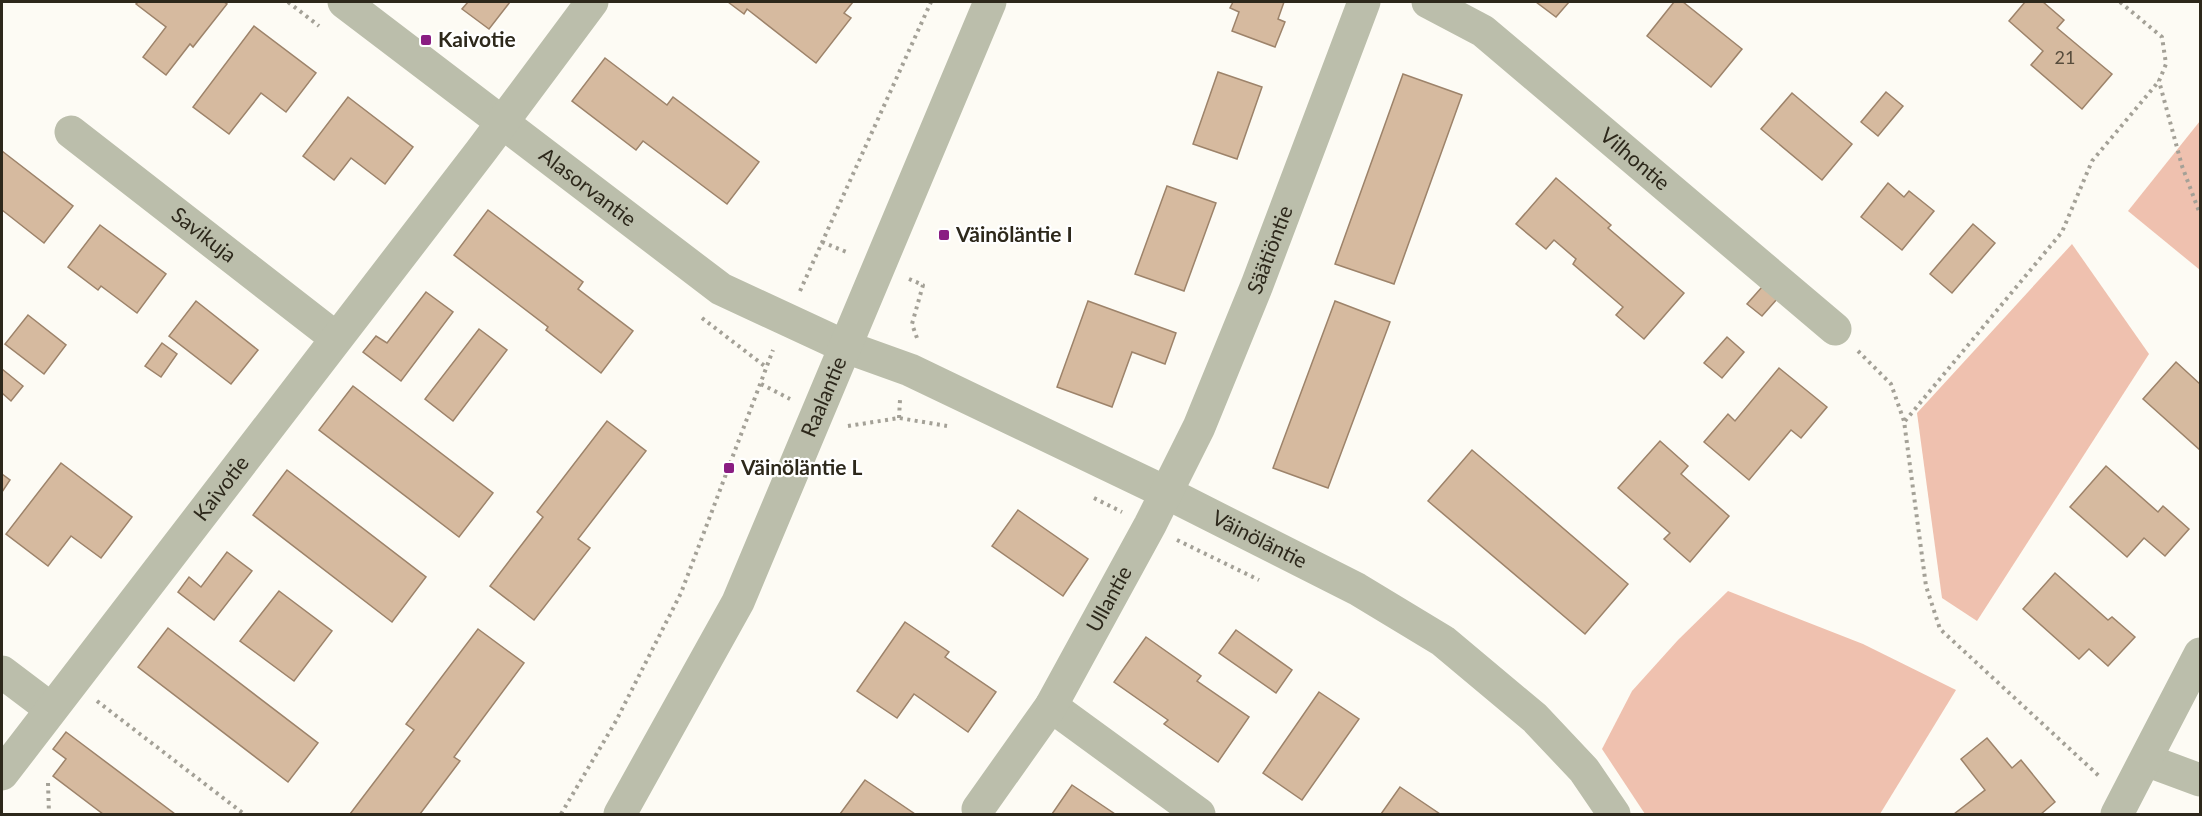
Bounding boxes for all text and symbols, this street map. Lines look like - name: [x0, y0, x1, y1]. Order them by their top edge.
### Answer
- place label: Kaivotie: [438, 26, 516, 51]
- marker: Kaivotie: [419, 33, 433, 47]
- house number: 21: [2055, 46, 2075, 68]
- street label: Vilhontie: [1596, 122, 1676, 195]
- street label: Alasorvantie: [535, 141, 642, 231]
- street label: Savikuja: [167, 201, 242, 267]
- street label: Säätiöntie: [1241, 202, 1297, 297]
- place label: Väinöläntie I: [955, 221, 1073, 246]
- marker: Väinöläntie I: [937, 228, 951, 242]
- street label: Raalantie: [795, 352, 851, 440]
- street label: Kaivotie: [187, 450, 253, 525]
- place label: Väinöläntie L: [740, 454, 863, 479]
- marker: Väinöläntie L: [722, 461, 736, 475]
- street label: Väinöläntie: [1208, 504, 1312, 573]
- street label: Ullantie: [1080, 561, 1136, 636]

